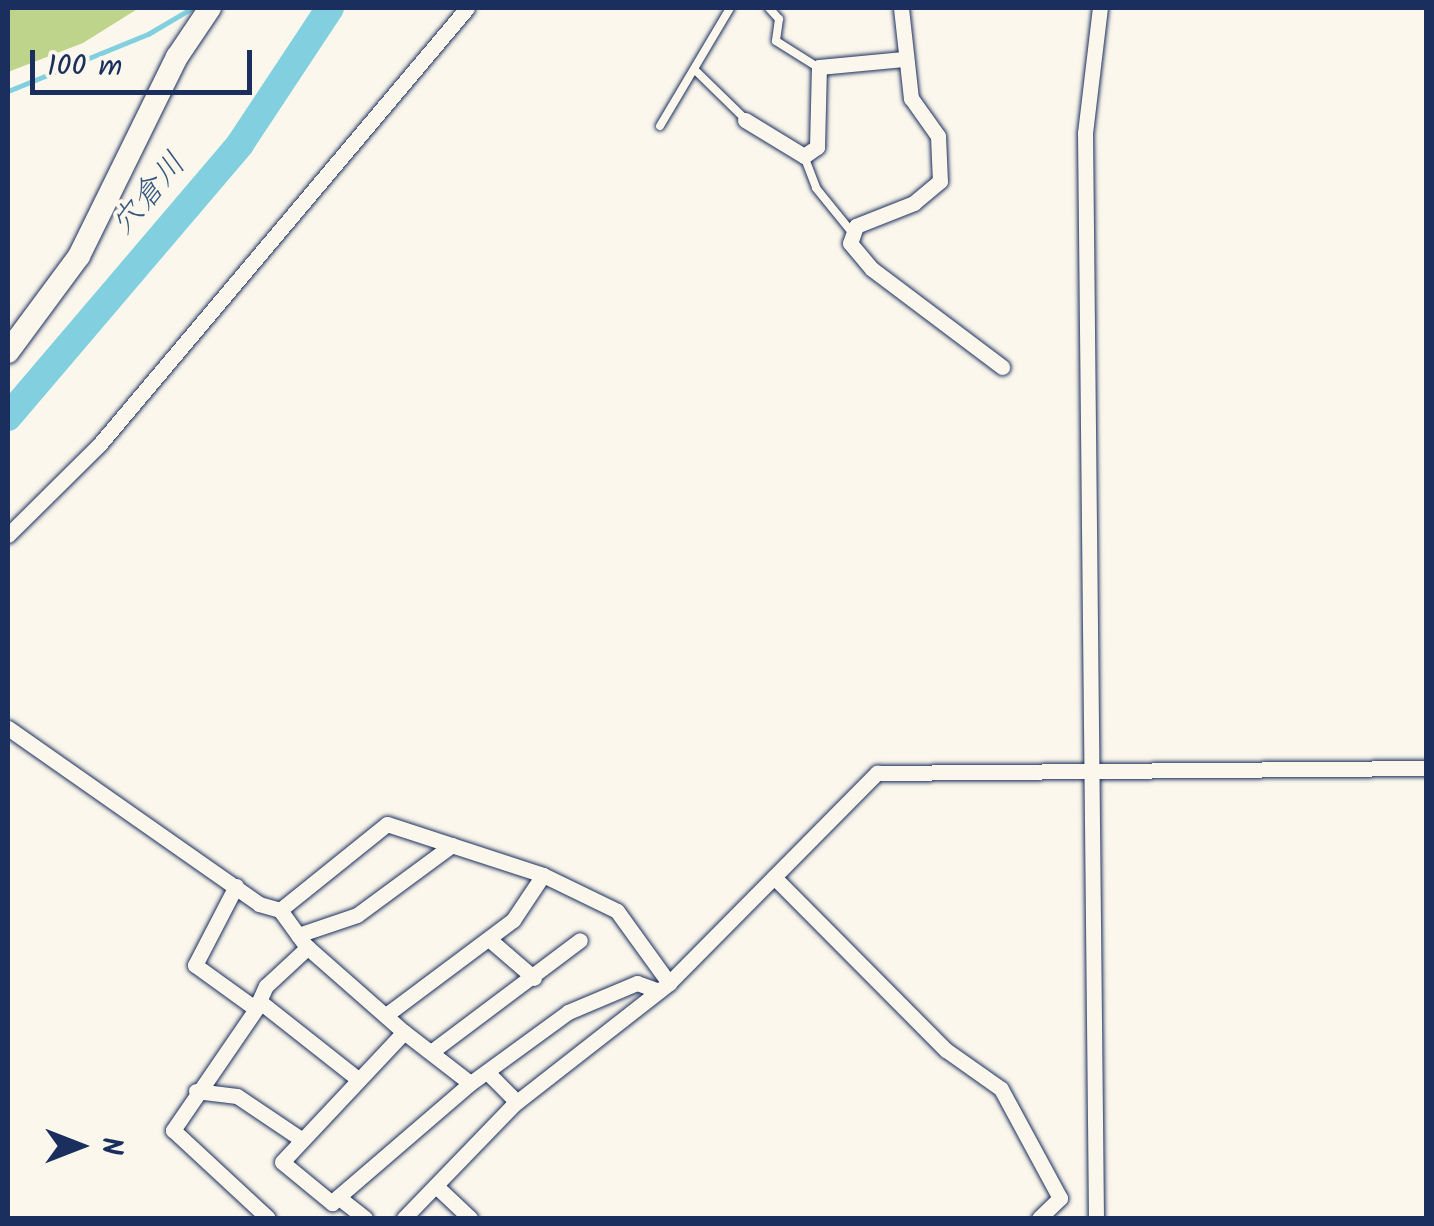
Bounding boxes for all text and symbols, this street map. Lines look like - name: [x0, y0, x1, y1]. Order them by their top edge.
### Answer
- scale bar: [35, 30, 258, 92]
- text: 100 m: [47, 43, 122, 91]
- water label: 穴倉川: [104, 146, 196, 244]
- north arrow: [30, 1096, 130, 1196]
- text: N: [88, 1137, 133, 1155]

